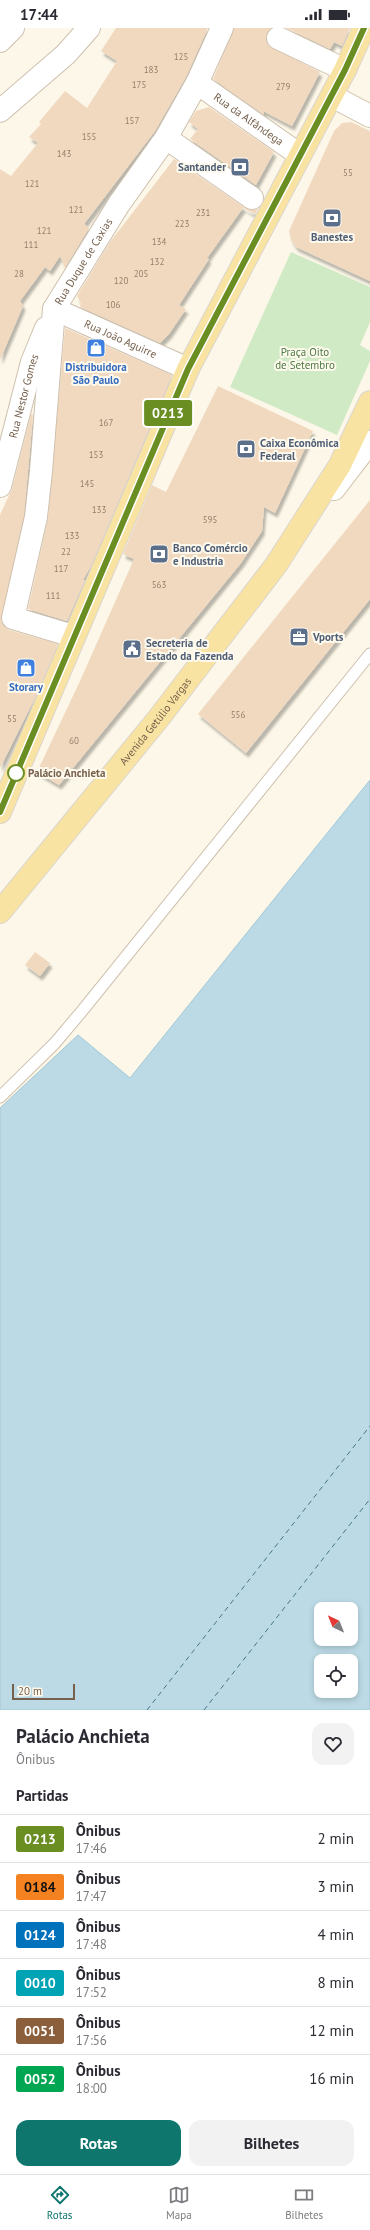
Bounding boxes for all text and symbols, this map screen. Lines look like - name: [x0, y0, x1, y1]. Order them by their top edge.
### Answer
- text: 17:44: [20, 5, 58, 24]
- house number: 125: [174, 51, 188, 62]
- house number: 183: [144, 64, 158, 75]
- house number: 175: [132, 79, 146, 90]
- house number: 279: [276, 81, 290, 92]
- street label: Rua da Alfândega: [211, 90, 286, 148]
- house number: 157: [125, 115, 139, 126]
- house number: 155: [82, 131, 96, 142]
- house number: 143: [57, 148, 71, 159]
- bank icon: Santander: [229, 156, 251, 178]
- place label: Santander: [178, 160, 226, 174]
- house number: 55: [343, 167, 353, 178]
- house number: 121: [25, 178, 39, 189]
- house number: 121: [69, 204, 83, 215]
- house number: 231: [196, 207, 210, 218]
- bank icon: Banestes: [321, 207, 343, 229]
- street label: Rua Duque de Caxias: [51, 215, 116, 307]
- house number: 223: [175, 218, 189, 229]
- house number: 121: [37, 225, 51, 236]
- place label: Banestes: [311, 230, 353, 244]
- house number: 134: [152, 236, 166, 247]
- house number: 111: [24, 239, 38, 250]
- house number: 132: [150, 256, 164, 267]
- house number: 28: [14, 268, 24, 279]
- house number: 205: [134, 268, 148, 279]
- house number: 120: [114, 275, 128, 286]
- house number: 106: [106, 299, 120, 310]
- street label: Rua João Aguirre: [82, 316, 159, 361]
- shop icon: Distribuidora São Paulo: [85, 337, 107, 359]
- park label: Praça Oito de Setembro: [275, 345, 335, 372]
- street label: Rua Nestor Gomes: [6, 351, 42, 440]
- place label: Distribuidora São Paulo: [65, 360, 127, 387]
- line badge: 0213: [140, 400, 196, 426]
- text: 0213: [152, 404, 184, 422]
- house number: 167: [99, 417, 113, 428]
- place label: Caixa Econômica Federal: [260, 436, 339, 463]
- bank icon: Caixa Econômica Federal: [235, 438, 257, 460]
- house number: 153: [89, 449, 103, 460]
- house number: 145: [80, 478, 94, 489]
- house number: 133: [92, 504, 106, 515]
- house number: 595: [203, 514, 217, 525]
- house number: 133: [65, 530, 79, 541]
- place label: Banco Comércio e Industria: [173, 541, 248, 568]
- bank icon: Banco Comércio e Industria: [148, 543, 170, 565]
- house number: 22: [61, 546, 71, 557]
- house number: 117: [54, 563, 68, 574]
- house number: 563: [152, 579, 166, 590]
- house number: 111: [46, 590, 60, 601]
- office icon: Vports: [288, 626, 310, 648]
- place label: Vports: [312, 630, 344, 644]
- place label: Secreteria de Estado da Fazenda: [146, 636, 233, 663]
- public building icon: Secreteria de Estado da Fazenda: [121, 638, 143, 660]
- shop icon: Storary: [15, 657, 37, 679]
- street label: Avenida Getúlio Vargas: [116, 674, 194, 768]
- place label: Storary: [9, 680, 44, 694]
- house number: 556: [231, 709, 245, 720]
- house number: 55: [7, 713, 17, 724]
- house number: 60: [69, 735, 79, 746]
- marker: Palácio Anchieta: [7, 764, 25, 782]
- place label: Palácio Anchieta: [28, 766, 105, 780]
- north arrow: [314, 1602, 358, 1646]
- map controls: [314, 1602, 358, 1698]
- button: locate: [314, 1654, 358, 1698]
- scale bar: [12, 1682, 75, 1701]
- text: 20 m: [18, 1684, 42, 1698]
- button: heart: [312, 1723, 354, 1765]
- text: Palácio Anchieta: [16, 1724, 150, 1748]
- text: Ônibus: [16, 1751, 55, 1768]
- text: Partidas: [16, 1786, 68, 1805]
- text: Ônibus: [76, 1821, 120, 1840]
- text: 2 min: [317, 1829, 354, 1848]
- text: 0213: [24, 1830, 56, 1848]
- text: 17:46: [76, 1840, 107, 1857]
- text: Ônibus: [76, 1869, 120, 1888]
- text: 3 min: [317, 1877, 354, 1896]
- text: 0184: [24, 1878, 56, 1896]
- text: 17:47: [76, 1888, 107, 1905]
- text: Ônibus: [76, 1917, 120, 1936]
- text: 4 min: [317, 1925, 354, 1944]
- text: 0124: [24, 1926, 56, 1944]
- text: 17:48: [76, 1936, 107, 1953]
- text: Ônibus: [76, 1965, 120, 1984]
- text: 8 min: [317, 1973, 354, 1992]
- text: 0010: [24, 1974, 56, 1992]
- text: 17:52: [76, 1984, 107, 2001]
- text: Ônibus: [76, 2013, 120, 2032]
- text: 12 min: [309, 2021, 354, 2040]
- text: 0051: [24, 2022, 56, 2040]
- text: 17:56: [76, 2032, 107, 2049]
- text: Ônibus: [76, 2061, 120, 2080]
- text: 16 min: [309, 2069, 354, 2088]
- text: 0052: [24, 2070, 56, 2088]
- text: 18:00: [76, 2080, 107, 2097]
- button: Rotas: [16, 2120, 181, 2166]
- button: Bilhetes: [189, 2120, 354, 2166]
- tab: Rotas: [47, 2184, 73, 2222]
- tab: Mapa: [166, 2184, 192, 2222]
- tab: Bilhetes: [285, 2184, 323, 2222]

